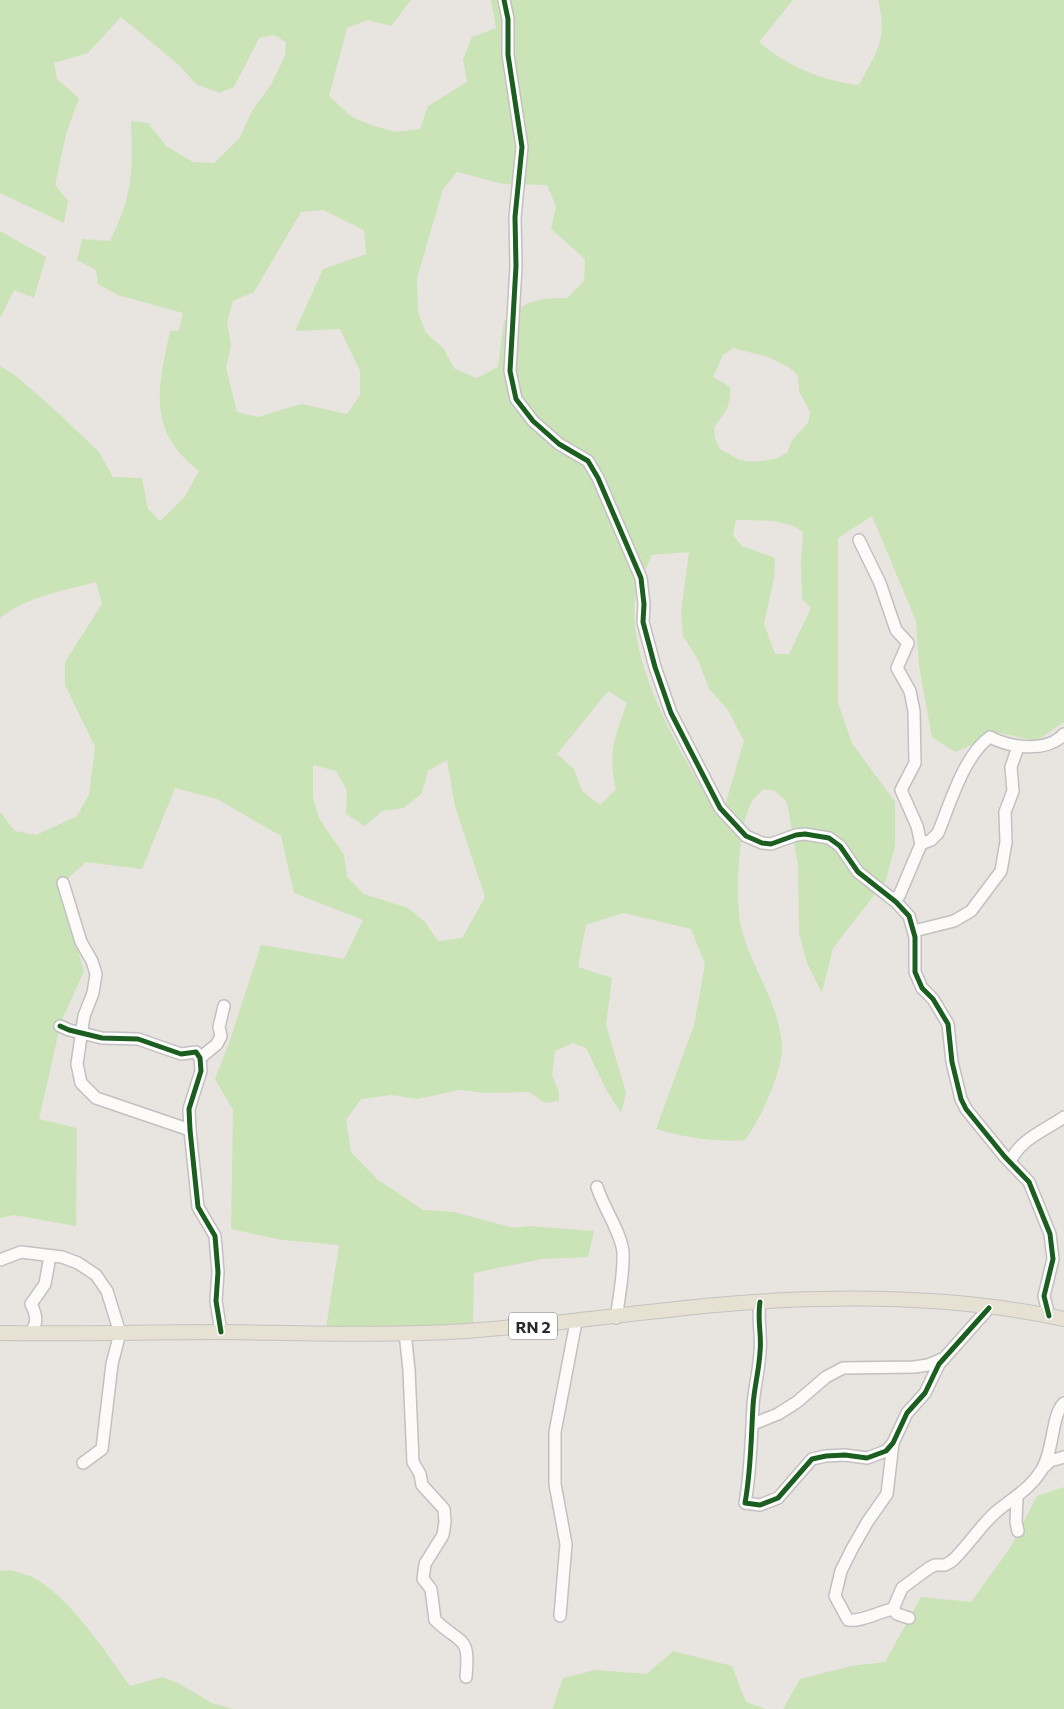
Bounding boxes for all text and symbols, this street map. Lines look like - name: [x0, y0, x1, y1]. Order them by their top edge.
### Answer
- road number: RN 2: [509, 1312, 557, 1340]

